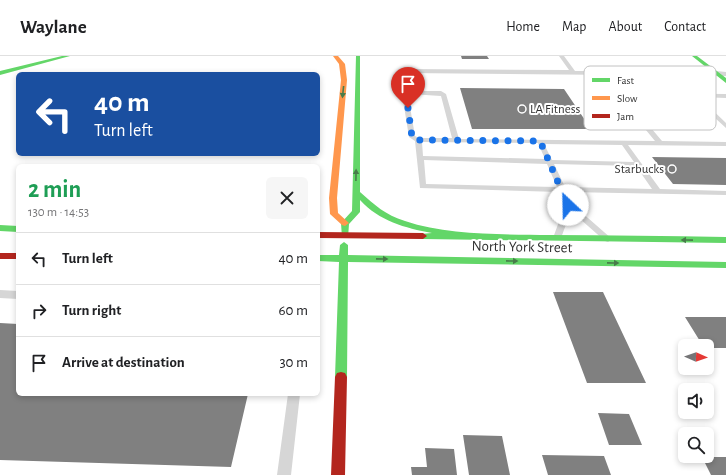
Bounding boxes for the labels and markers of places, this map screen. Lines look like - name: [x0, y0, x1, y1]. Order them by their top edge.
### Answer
- pin: [391, 67, 425, 108]
- place label: LA Fitness: [530, 103, 581, 116]
- marker: LA Fitness: [517, 104, 527, 114]
- place label: Starbucks: [615, 163, 664, 176]
- marker: Starbucks: [667, 164, 677, 174]

